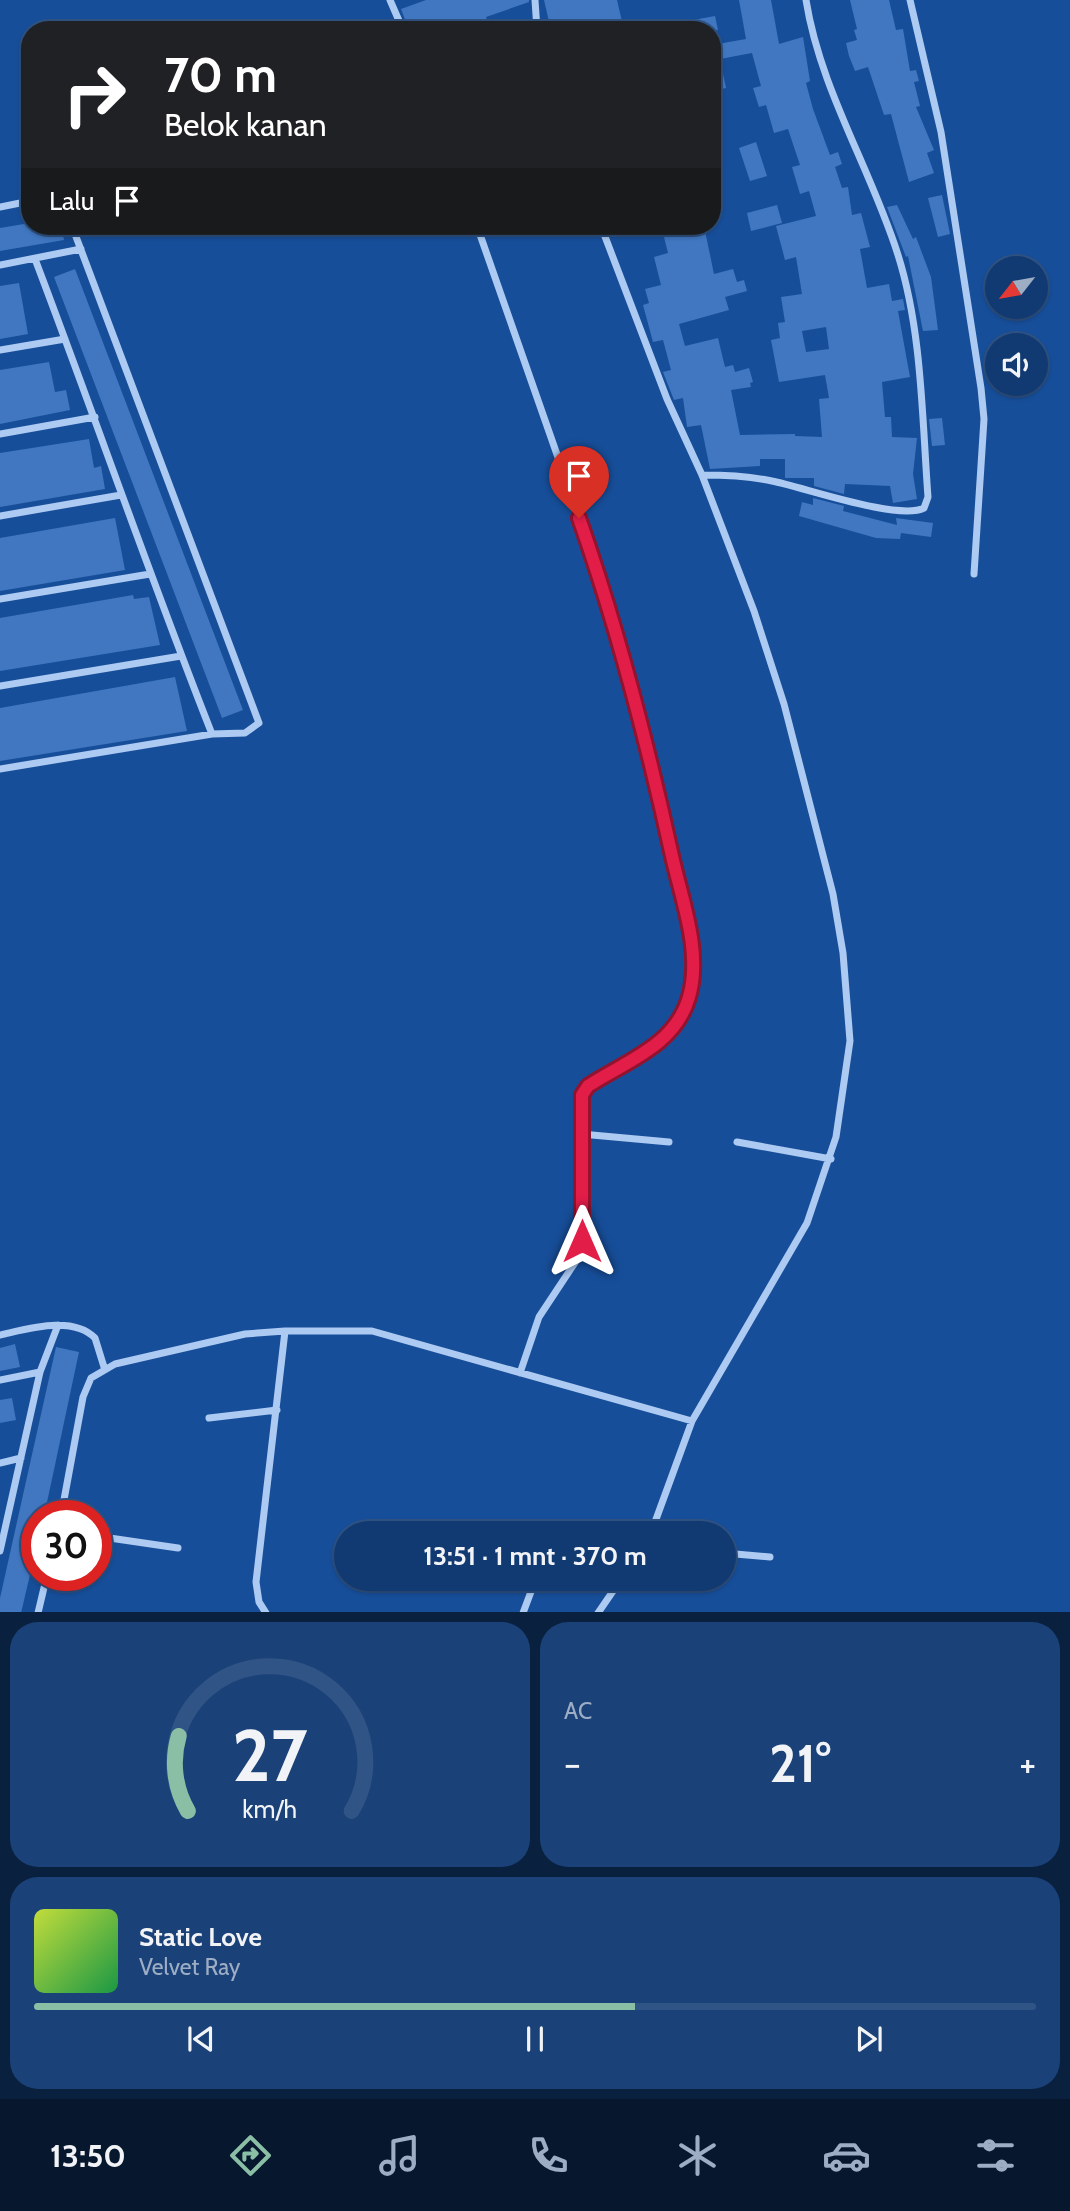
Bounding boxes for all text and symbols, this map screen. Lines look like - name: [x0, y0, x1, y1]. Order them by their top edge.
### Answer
- text: 70 m: [164, 45, 277, 104]
- icon: right: [49, 49, 140, 140]
- text: Belok kanan: [164, 105, 327, 144]
- icon: arrive: [108, 182, 146, 220]
- text: Lalu: [49, 185, 94, 217]
- north arrow: [985, 256, 1048, 318]
- map controls: [985, 256, 1048, 396]
- button: sound: [985, 333, 1048, 396]
- pin: [549, 446, 609, 518]
- icon: arrive: [560, 457, 598, 495]
- position arrow: [545, 1204, 619, 1278]
- speed limit sign: 30: [21, 1500, 112, 1591]
- text: 13:51 · 1 mnt · 370 m: [423, 1540, 647, 1572]
- text: AC: [564, 1697, 592, 1725]
- text: 27: [232, 1711, 308, 1799]
- text: 21°: [769, 1732, 831, 1795]
- text: −: [564, 1740, 581, 1787]
- text: +: [1019, 1740, 1036, 1787]
- text: km/h: [243, 1793, 297, 1823]
- text: Static Love: [139, 1921, 262, 1953]
- text: Velvet Ray: [139, 1953, 240, 1981]
- icon: previous: [182, 2020, 220, 2058]
- icon: pause: [516, 2020, 554, 2058]
- icon: next: [850, 2020, 888, 2058]
- icon: directions: [226, 2131, 275, 2180]
- icon: music: [375, 2131, 424, 2180]
- icon: phone: [524, 2131, 573, 2180]
- icon: climate: [673, 2131, 722, 2180]
- icon: car: [822, 2131, 871, 2180]
- icon: filters: [971, 2131, 1020, 2180]
- text: 13:50: [50, 2136, 126, 2175]

